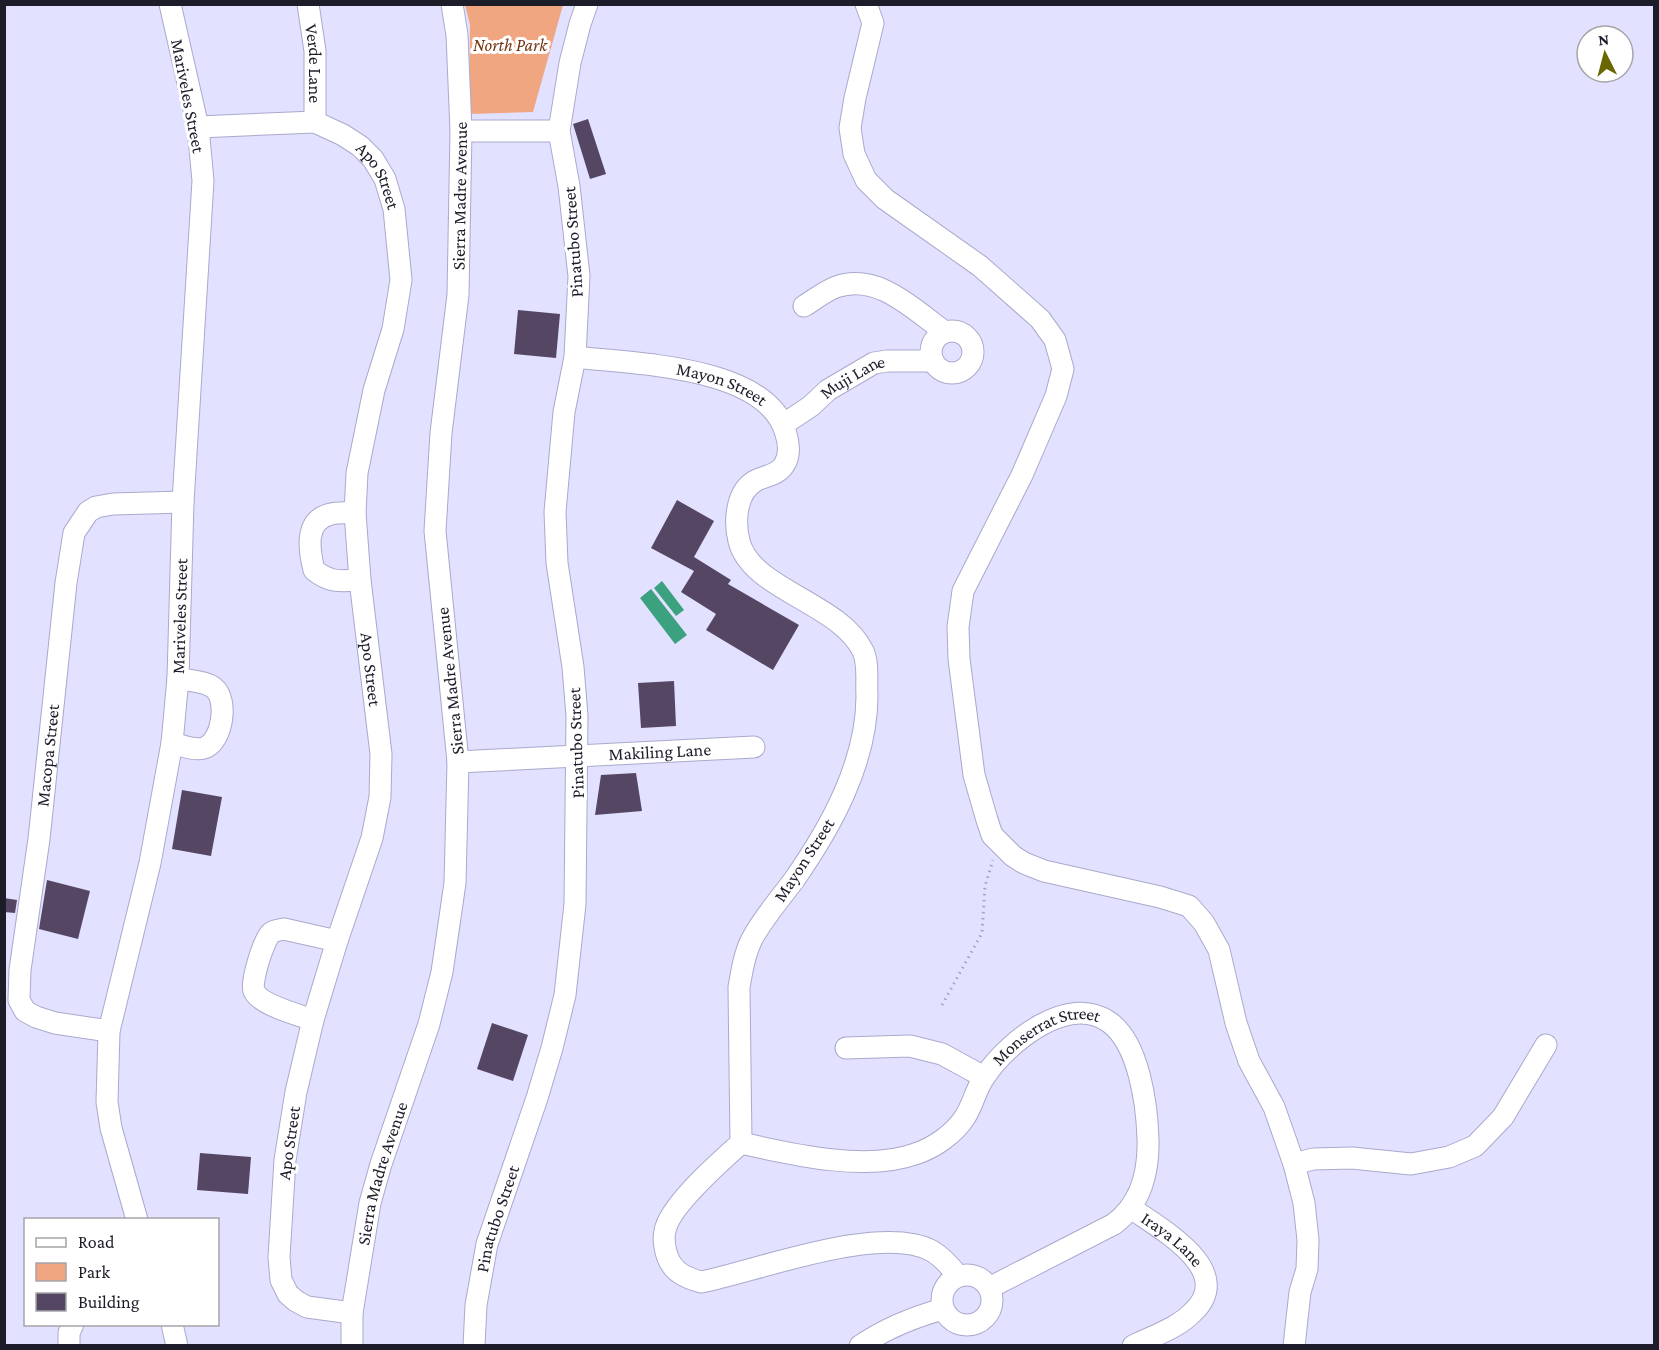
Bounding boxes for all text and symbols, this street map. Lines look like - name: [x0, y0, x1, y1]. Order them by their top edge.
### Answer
- street label: Verde Lane: [301, 23, 325, 103]
- north arrow: [1575, 24, 1635, 84]
- text: N: [1597, 31, 1610, 49]
- park label: North Park: [473, 35, 548, 55]
- street label: Mariveles Street: [167, 37, 209, 156]
- street label: Sierra Madre Avenue: [448, 121, 471, 270]
- street label: Apo Street: [352, 138, 404, 213]
- street label: Pinatubo Street: [559, 185, 587, 298]
- street label: Muji Lane: [815, 351, 886, 403]
- street label: Mayon Street: [675, 359, 772, 411]
- street label: Mariveles Street: [168, 557, 191, 674]
- street label: Sierra Madre Avenue: [432, 606, 468, 756]
- street label: Apo Street: [356, 631, 385, 708]
- street label: Pinatubo Street: [564, 686, 588, 799]
- street label: Macopa Street: [32, 702, 63, 808]
- street label: Makiling Lane: [608, 739, 712, 764]
- street label: Mayon Street: [770, 814, 839, 905]
- street label: Monserrat Street: [988, 1003, 1104, 1069]
- street label: Sierra Madre Avenue: [353, 1099, 412, 1247]
- street label: Apo Street: [274, 1104, 304, 1181]
- street label: Pinatubo Street: [472, 1162, 524, 1274]
- street label: Iraya Lane: [1137, 1208, 1208, 1271]
- legend: [24, 1218, 219, 1326]
- text: Road: [78, 1232, 115, 1252]
- text: Park: [78, 1262, 110, 1282]
- text: Building: [78, 1292, 140, 1312]

